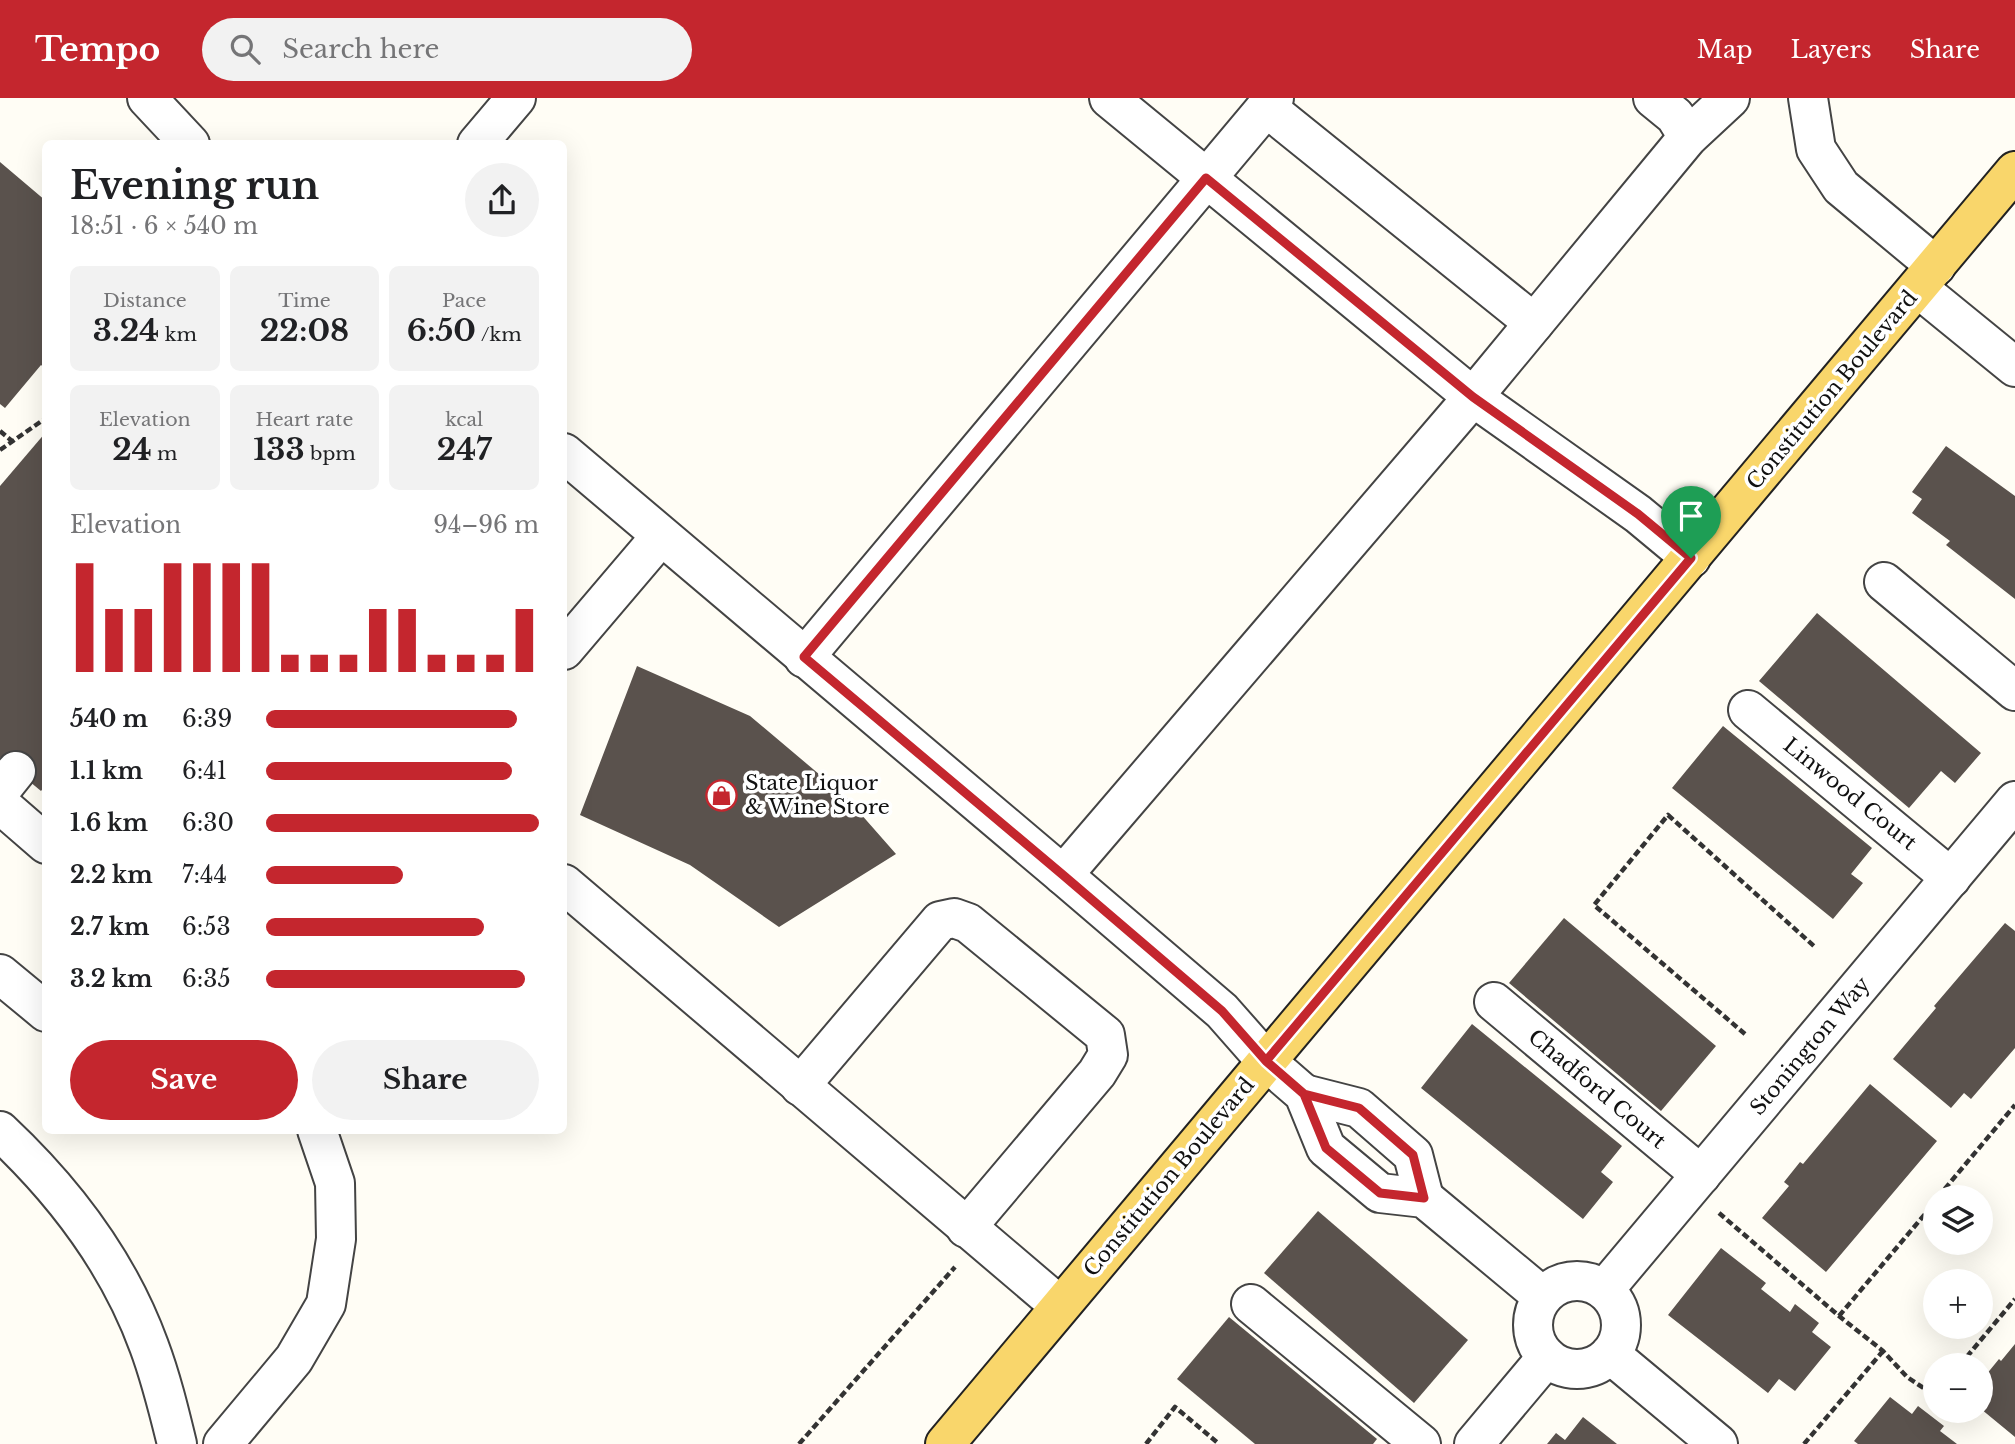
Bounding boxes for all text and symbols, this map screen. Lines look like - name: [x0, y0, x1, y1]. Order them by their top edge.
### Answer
- search box: [202, 18, 692, 81]
- text: Tempo: [35, 29, 160, 70]
- icon: search: [226, 30, 264, 68]
- text: Search here: [282, 33, 439, 65]
- text: Map: [1697, 35, 1753, 64]
- text: Layers: [1791, 35, 1872, 64]
- text: Share: [1910, 35, 1980, 64]
- text: Evening run: [70, 162, 319, 209]
- button: share: [465, 163, 539, 237]
- text: 18:51 · 6 × 540 m: [70, 212, 258, 240]
- street label: Constitution Boulevard: [1741, 285, 1923, 495]
- text: Distance: [103, 289, 187, 312]
- text: Time: [278, 289, 331, 312]
- text: Pace: [442, 289, 486, 312]
- text: 3.24: [93, 312, 159, 349]
- text: 22:08: [260, 312, 349, 349]
- text: 6:50: [407, 312, 476, 349]
- text: km: [159, 323, 197, 346]
- text: /km: [476, 323, 522, 346]
- text: Elevation: [99, 408, 191, 431]
- text: Heart rate: [256, 408, 353, 431]
- text: kcal: [445, 408, 483, 431]
- text: 24: [112, 431, 152, 468]
- text: 133: [253, 431, 305, 468]
- text: 247: [437, 431, 492, 468]
- text: m: [152, 442, 177, 465]
- text: bpm: [305, 442, 356, 465]
- pin: [1661, 486, 1721, 558]
- icon: arrive: [1672, 497, 1710, 535]
- text: Elevation: [70, 511, 181, 539]
- text: 94–96 m: [433, 511, 539, 539]
- text: 540 m: [70, 705, 148, 733]
- text: 6:39: [182, 705, 232, 733]
- street label: Linwood Court: [1778, 732, 1922, 856]
- text: 1.1 km: [70, 757, 143, 785]
- text: 6:41: [182, 757, 227, 785]
- place label: State Liquor & Wine Store: [745, 770, 890, 820]
- shop icon: State Liquor & Wine Store: [705, 778, 739, 812]
- text: 1.6 km: [70, 809, 148, 837]
- text: 6:30: [182, 809, 234, 837]
- text: 2.2 km: [70, 861, 153, 889]
- text: 7:44: [182, 861, 227, 889]
- text: 2.7 km: [70, 913, 149, 941]
- text: 6:53: [182, 913, 231, 941]
- text: 3.2 km: [70, 965, 152, 993]
- text: 6:35: [182, 965, 231, 993]
- street label: Stonington Way: [1745, 971, 1876, 1120]
- street label: Chadford Court: [1523, 1024, 1671, 1154]
- button: Save: [70, 1040, 298, 1120]
- button: Share: [312, 1040, 539, 1120]
- street label: Constitution Boulevard: [1078, 1072, 1260, 1282]
- map controls: [1923, 1185, 1993, 1423]
- button: layers: [1923, 1185, 1993, 1255]
- button: +: [1923, 1269, 1993, 1339]
- button: −: [1923, 1353, 1993, 1423]

